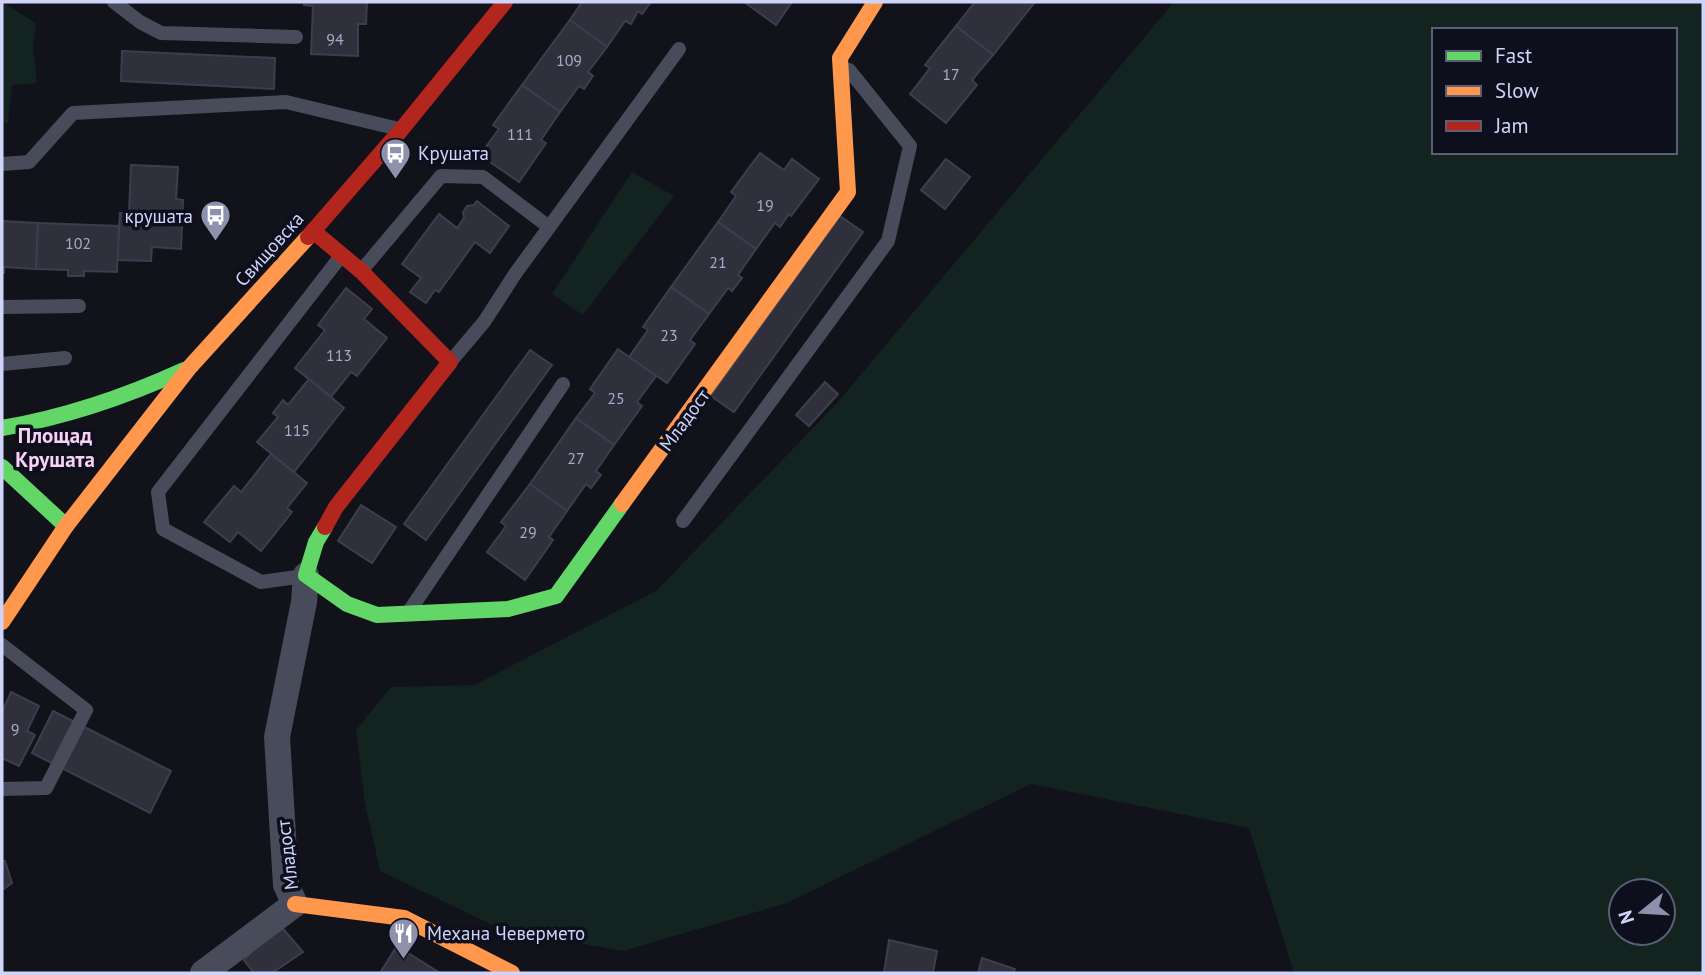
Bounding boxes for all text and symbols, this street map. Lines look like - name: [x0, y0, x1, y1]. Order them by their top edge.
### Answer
- legend: [1432, 28, 1677, 154]
- house number: 94: [326, 29, 344, 49]
- text: Fast: [1495, 42, 1532, 69]
- house number: 109: [556, 50, 582, 70]
- house number: 17: [942, 64, 960, 84]
- text: Slow: [1495, 77, 1539, 104]
- text: Jam: [1494, 112, 1529, 139]
- house number: 111: [507, 124, 533, 144]
- bus stop icon: Крушата: [378, 136, 412, 180]
- place label: Крушата: [418, 141, 489, 165]
- house number: 19: [756, 195, 774, 215]
- bus stop icon: крушата: [199, 199, 233, 243]
- place label: крушата: [125, 204, 193, 228]
- street label: Свищовска: [229, 207, 309, 291]
- house number: 102: [65, 233, 91, 253]
- house number: 21: [709, 252, 727, 272]
- house number: 23: [660, 325, 678, 345]
- house number: 113: [326, 345, 352, 365]
- street label: Младост: [654, 384, 715, 455]
- house number: 25: [607, 388, 625, 408]
- house number: 115: [284, 420, 310, 440]
- district label: Площад Крушата: [15, 422, 95, 473]
- house number: 27: [567, 448, 585, 468]
- house number: 29: [519, 522, 537, 542]
- house number: 9: [11, 719, 19, 739]
- street label: Младост: [271, 818, 303, 891]
- north arrow: [1607, 877, 1677, 947]
- text: N: [1612, 908, 1639, 927]
- restaurant icon: Механа Чевермето: [387, 916, 421, 960]
- place label: Механа Чевермето: [427, 921, 585, 945]

